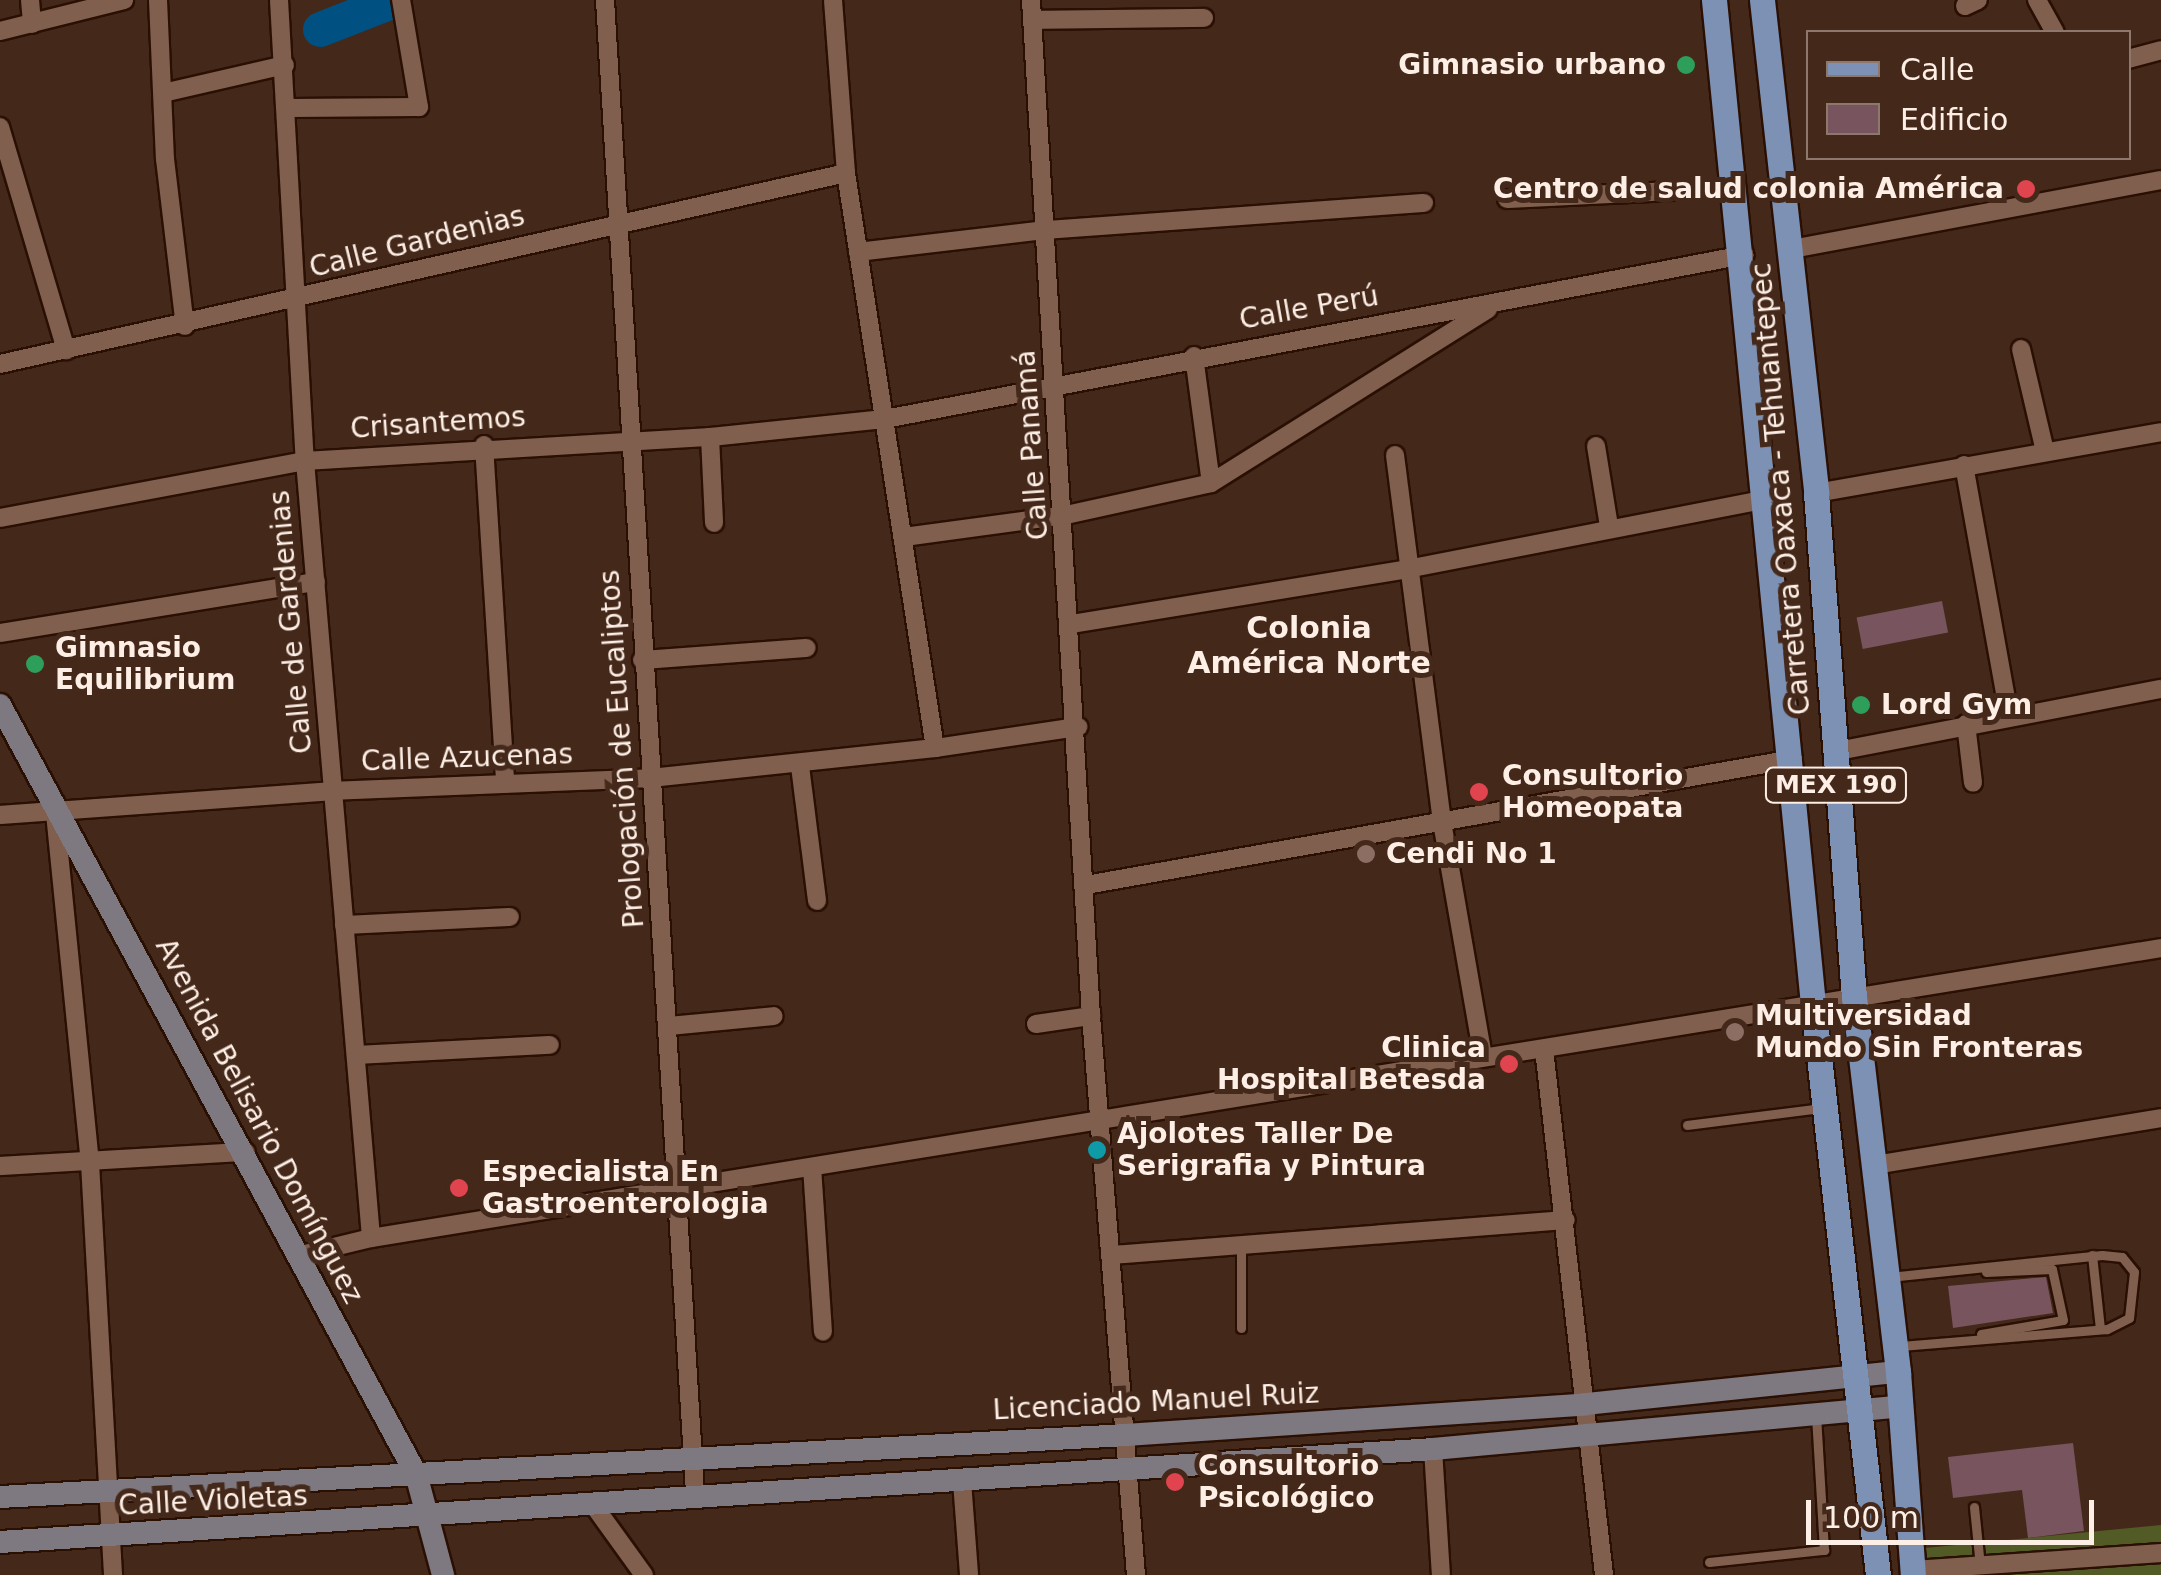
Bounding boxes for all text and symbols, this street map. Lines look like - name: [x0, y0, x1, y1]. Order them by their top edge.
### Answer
- legend: [1806, 30, 2131, 160]
- place label: Gimnasio urbano: [1398, 48, 1666, 82]
- text: Calle: [1900, 52, 1974, 87]
- marker: Gimnasio urbano: [1675, 54, 1697, 76]
- text: Edificio: [1900, 102, 2008, 137]
- place label: Centro de salud colonia América: [1493, 172, 2004, 206]
- marker: Centro de salud colonia América: [2013, 176, 2039, 202]
- street label: Calle Gardenias: [306, 199, 528, 285]
- street label: Carretera Oaxaca - Tehuantepec: [1744, 262, 1818, 716]
- street label: Calle Perú: [1237, 279, 1381, 337]
- street label: Calle Panamá: [1009, 349, 1055, 541]
- street label: Crisantemos: [349, 400, 527, 446]
- street label: Calle de Gardenias: [263, 489, 319, 755]
- street label: Prologación de Eucaliptos: [593, 569, 651, 929]
- district label: Colonia América Norte: [1187, 610, 1431, 680]
- place label: Gimnasio Equilibrium: [55, 631, 235, 697]
- marker: Gimnasio Equilibrium: [24, 653, 46, 675]
- place label: Lord Gym: [1881, 688, 2032, 722]
- marker: Lord Gym: [1850, 694, 1872, 716]
- street label: Calle Azucenas: [360, 738, 574, 778]
- place label: Consultorio Homeopata: [1502, 759, 1683, 825]
- road number: MEX 190: [1764, 765, 1908, 805]
- marker: Consultorio Homeopata: [1466, 779, 1492, 805]
- place label: Cendi No 1: [1386, 837, 1557, 871]
- marker: Cendi No 1: [1355, 843, 1377, 865]
- street label: Avenida Belisario Domínguez: [148, 933, 370, 1309]
- place label: Multiversidad Mundo Sin Fronteras: [1755, 999, 2083, 1065]
- marker: Multiversidad Mundo Sin Fronteras: [1724, 1021, 1746, 1043]
- place label: Clinica Hospital Betesda: [1217, 1031, 1486, 1097]
- marker: Clinica Hospital Betesda: [1496, 1051, 1522, 1077]
- place label: Ajolotes Taller De Serigrafia y Pintura: [1117, 1117, 1426, 1183]
- marker: Ajolotes Taller De Serigrafia y Pintura: [1086, 1139, 1108, 1161]
- place label: Especialista En Gastroenterologia: [482, 1155, 769, 1221]
- marker: Especialista En Gastroenterologia: [446, 1175, 472, 1201]
- street label: Licenciado Manuel Ruiz: [992, 1377, 1320, 1427]
- place label: Consultorio Psicológico: [1198, 1449, 1379, 1515]
- marker: Consultorio Psicológico: [1162, 1469, 1188, 1495]
- street label: Calle Violetas: [117, 1479, 309, 1523]
- scale bar: [1811, 1480, 2098, 1542]
- text: 100 m: [1823, 1500, 1919, 1535]

